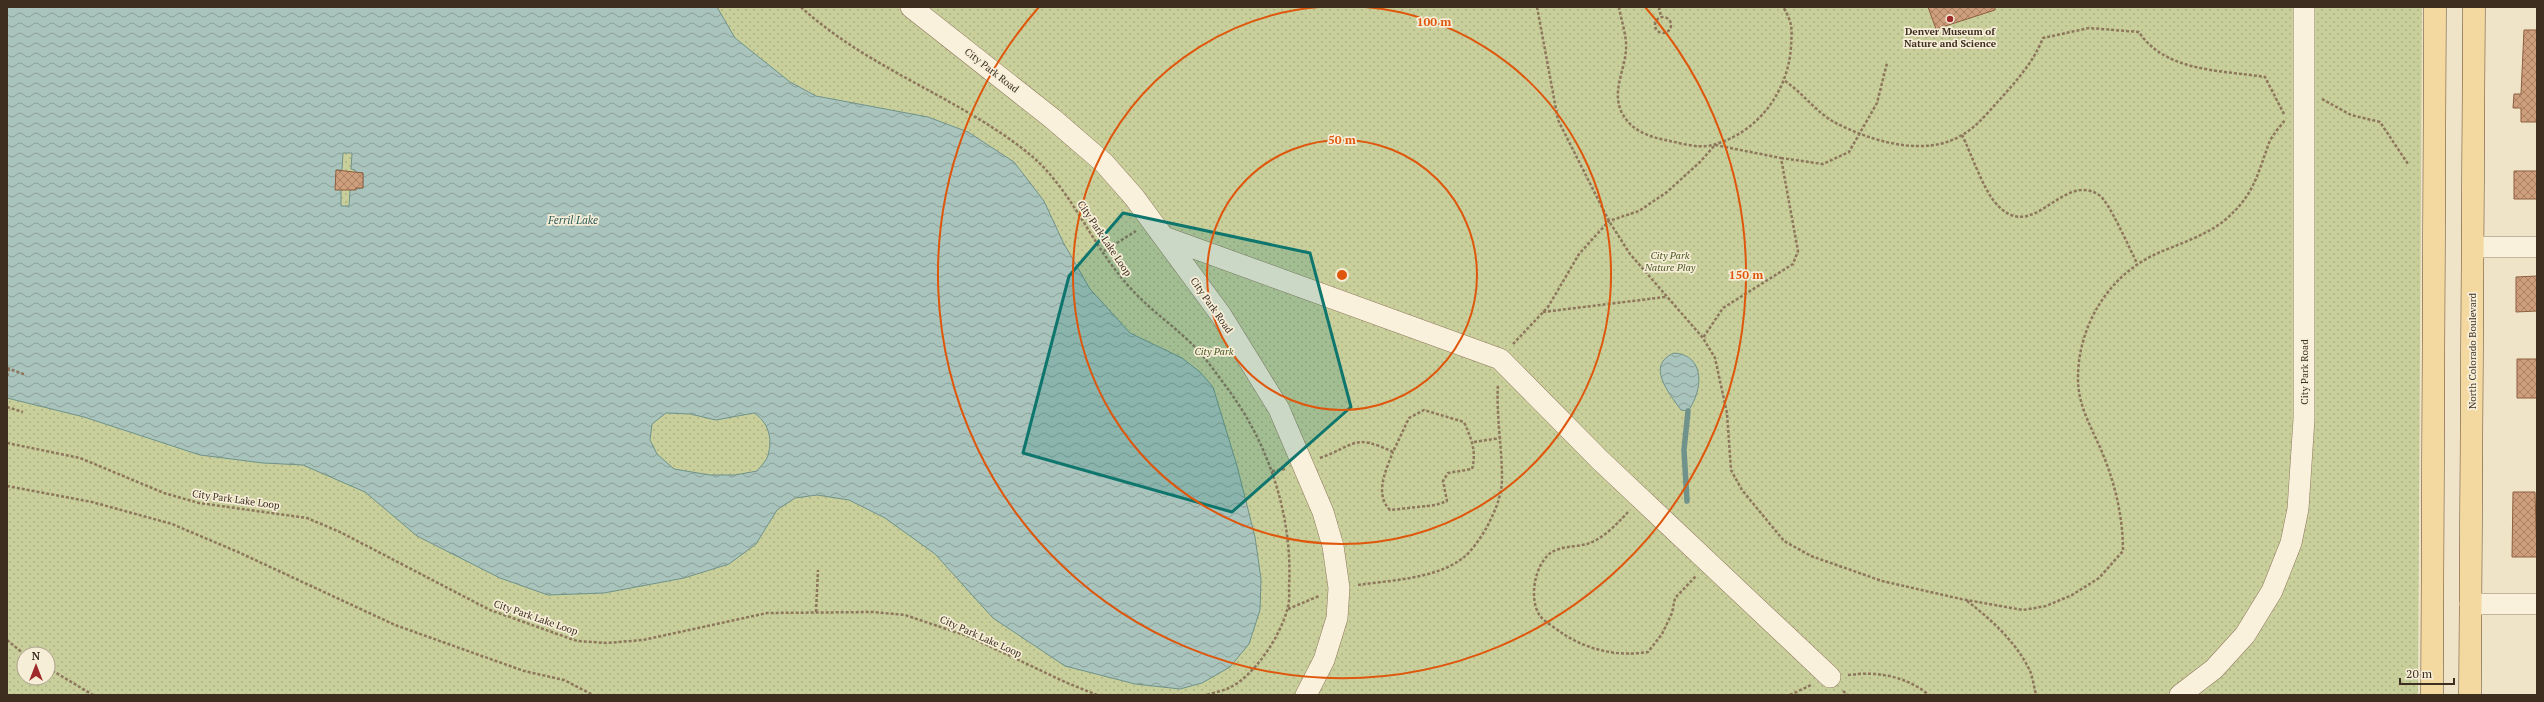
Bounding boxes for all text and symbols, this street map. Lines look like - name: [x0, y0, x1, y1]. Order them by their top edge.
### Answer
- text: 100 m: [1417, 14, 1451, 29]
- marker: Denver Museum of Nature and Science: [1945, 14, 1955, 24]
- place label: Denver Museum of Nature and Science: [1904, 25, 1997, 50]
- street label: City Park Road: [962, 45, 1022, 96]
- text: 50 m: [1328, 132, 1356, 147]
- street label: City Park Lake Loop: [1075, 198, 1135, 279]
- water label: Ferril Lake: [547, 213, 598, 227]
- park label: City Park Nature Play: [1644, 249, 1696, 274]
- text: 150 m: [1729, 267, 1763, 282]
- centre of rings: [1335, 268, 1349, 282]
- street label: City Park Road: [1188, 275, 1236, 336]
- street label: North Colorado Boulevard: [2466, 292, 2479, 409]
- street label: City Park Road: [2298, 339, 2311, 405]
- park label: City Park: [1194, 345, 1234, 358]
- street label: City Park Lake Loop: [191, 487, 281, 512]
- street label: City Park Lake Loop: [492, 597, 580, 638]
- street label: City Park Lake Loop: [938, 613, 1024, 660]
- north arrow: [16, 646, 56, 686]
- text: N: [32, 649, 41, 663]
- scale bar: [2400, 660, 2454, 686]
- text: 20 m: [2406, 666, 2433, 681]

